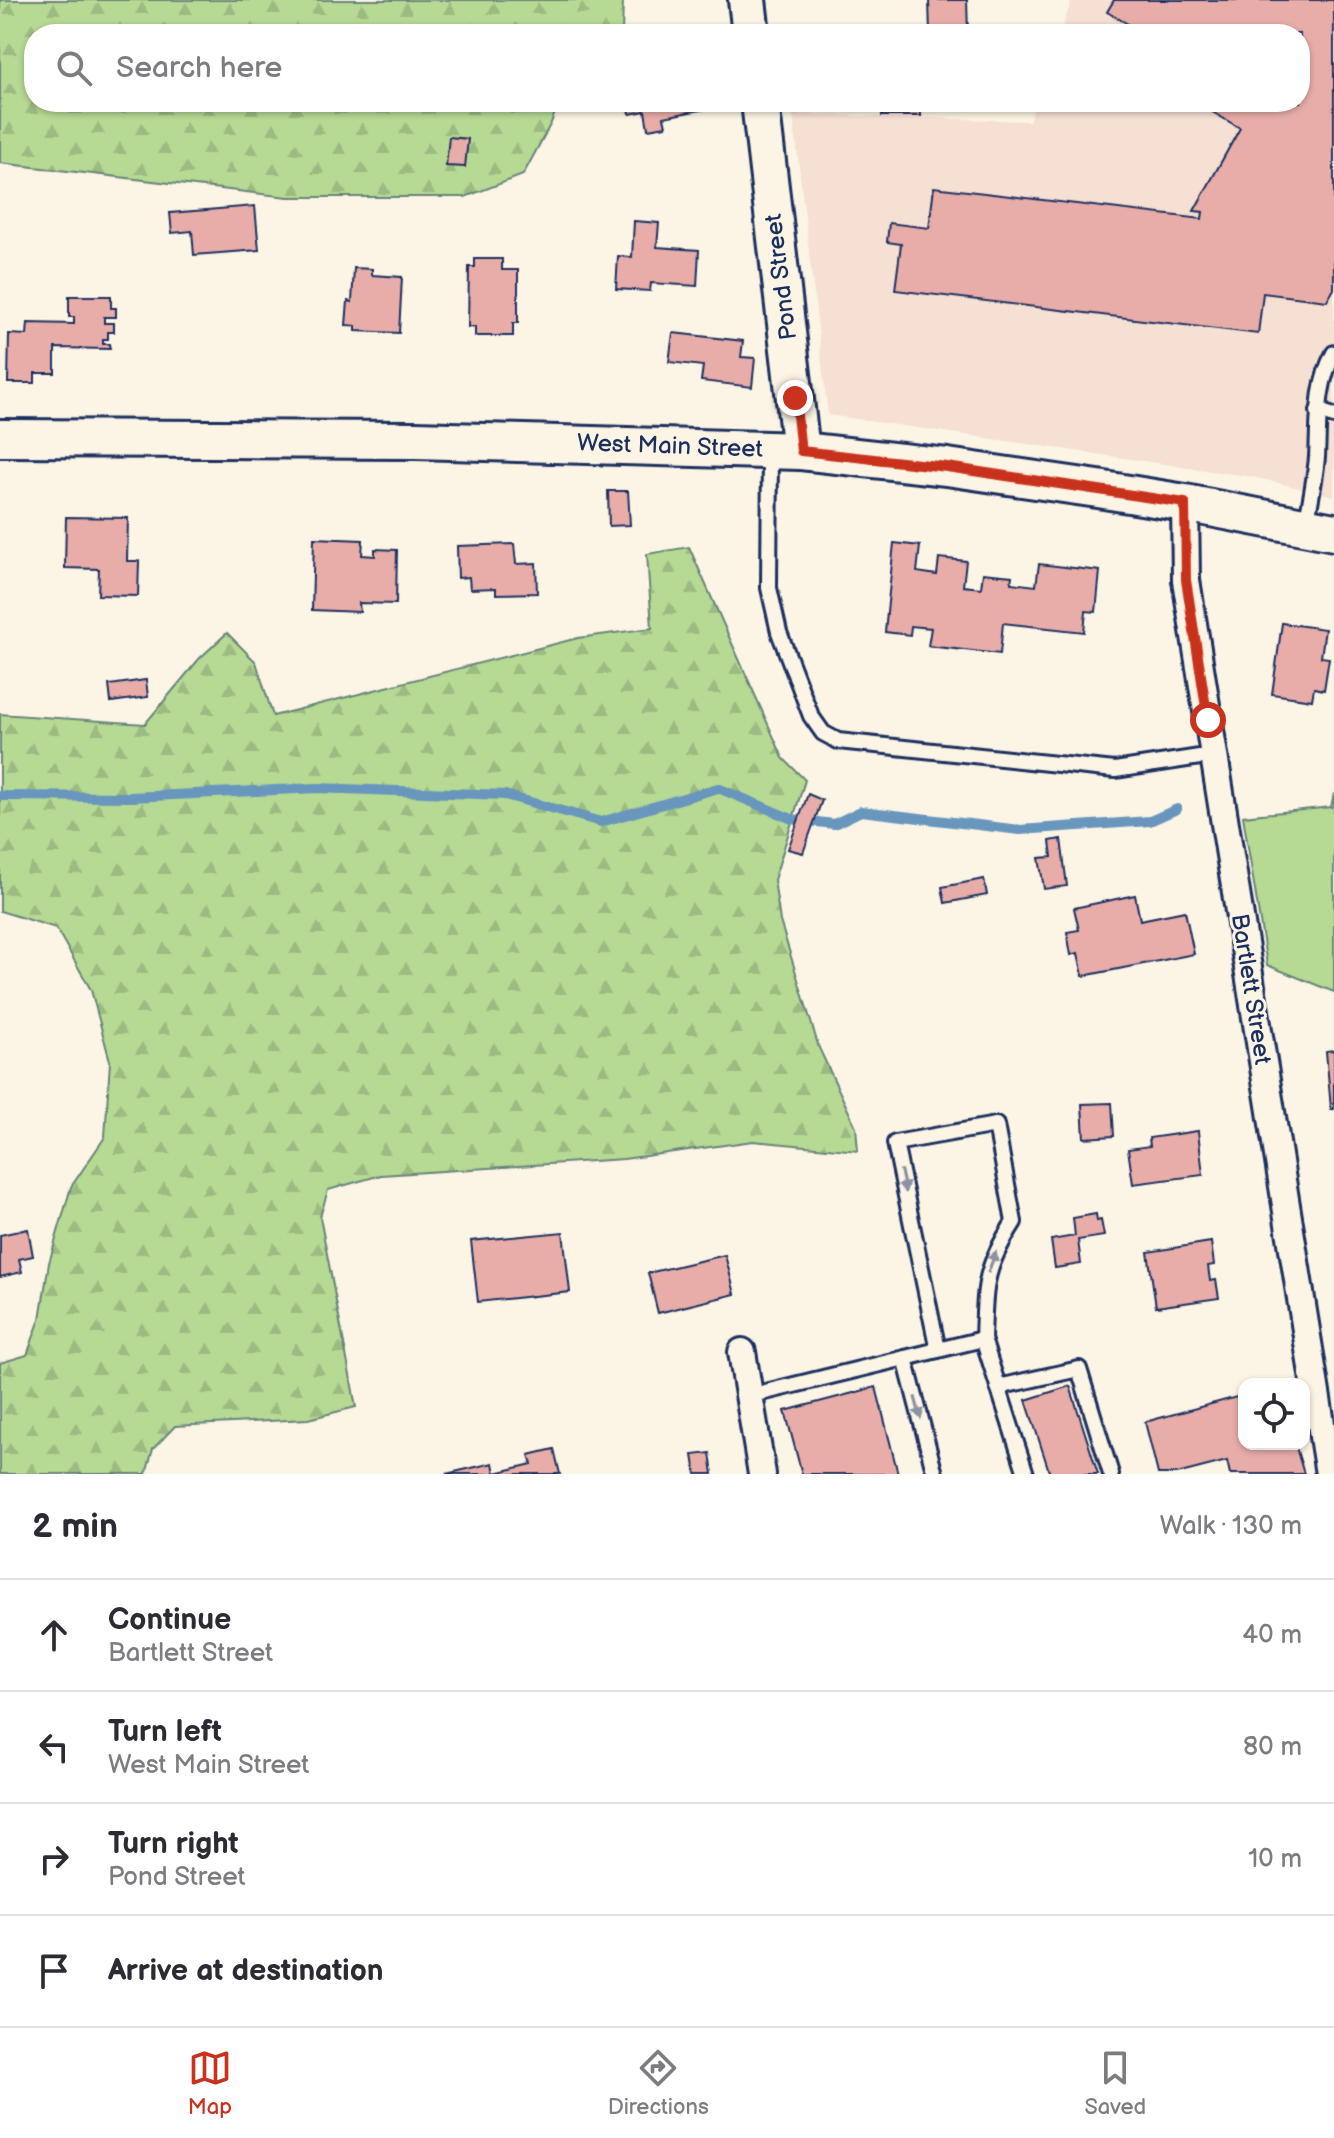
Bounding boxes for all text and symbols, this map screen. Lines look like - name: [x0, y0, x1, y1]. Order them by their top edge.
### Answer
- search box: [24, 24, 1310, 112]
- icon: search: [52, 46, 96, 90]
- text: Search here: [116, 50, 282, 86]
- street label: Pond Street: [759, 212, 803, 342]
- route end: [777, 380, 813, 416]
- street label: West Main Street: [577, 428, 764, 464]
- route start: [1190, 702, 1226, 738]
- street label: Bartlett Street: [1225, 911, 1277, 1067]
- one-way arrow: [897, 1169, 909, 1194]
- one-way arrow: [986, 1250, 999, 1274]
- map controls: [1238, 1378, 1310, 1450]
- button: locate: [1238, 1378, 1310, 1450]
- one-way arrow: [912, 1396, 925, 1420]
- text: 2 min: [32, 1506, 118, 1547]
- text: Walk · 130 m: [1160, 1511, 1302, 1542]
- text: Continue: [108, 1602, 231, 1638]
- icon: ahead: [32, 1613, 76, 1657]
- text: 40 m: [1242, 1620, 1302, 1651]
- text: Bartlett Street: [108, 1638, 273, 1669]
- text: Turn left: [108, 1714, 222, 1750]
- icon: left: [32, 1725, 76, 1769]
- text: 80 m: [1243, 1732, 1302, 1763]
- text: West Main Street: [108, 1750, 309, 1781]
- text: Turn right: [108, 1826, 239, 1862]
- icon: right: [32, 1837, 76, 1881]
- text: 10 m: [1248, 1844, 1302, 1875]
- text: Pond Street: [108, 1862, 246, 1893]
- icon: arrive: [32, 1949, 76, 1993]
- text: Arrive at destination: [108, 1953, 384, 1989]
- tab: Map: [188, 2046, 232, 2121]
- tab: Directions: [608, 2046, 709, 2121]
- tab: Saved: [1084, 2046, 1146, 2121]

